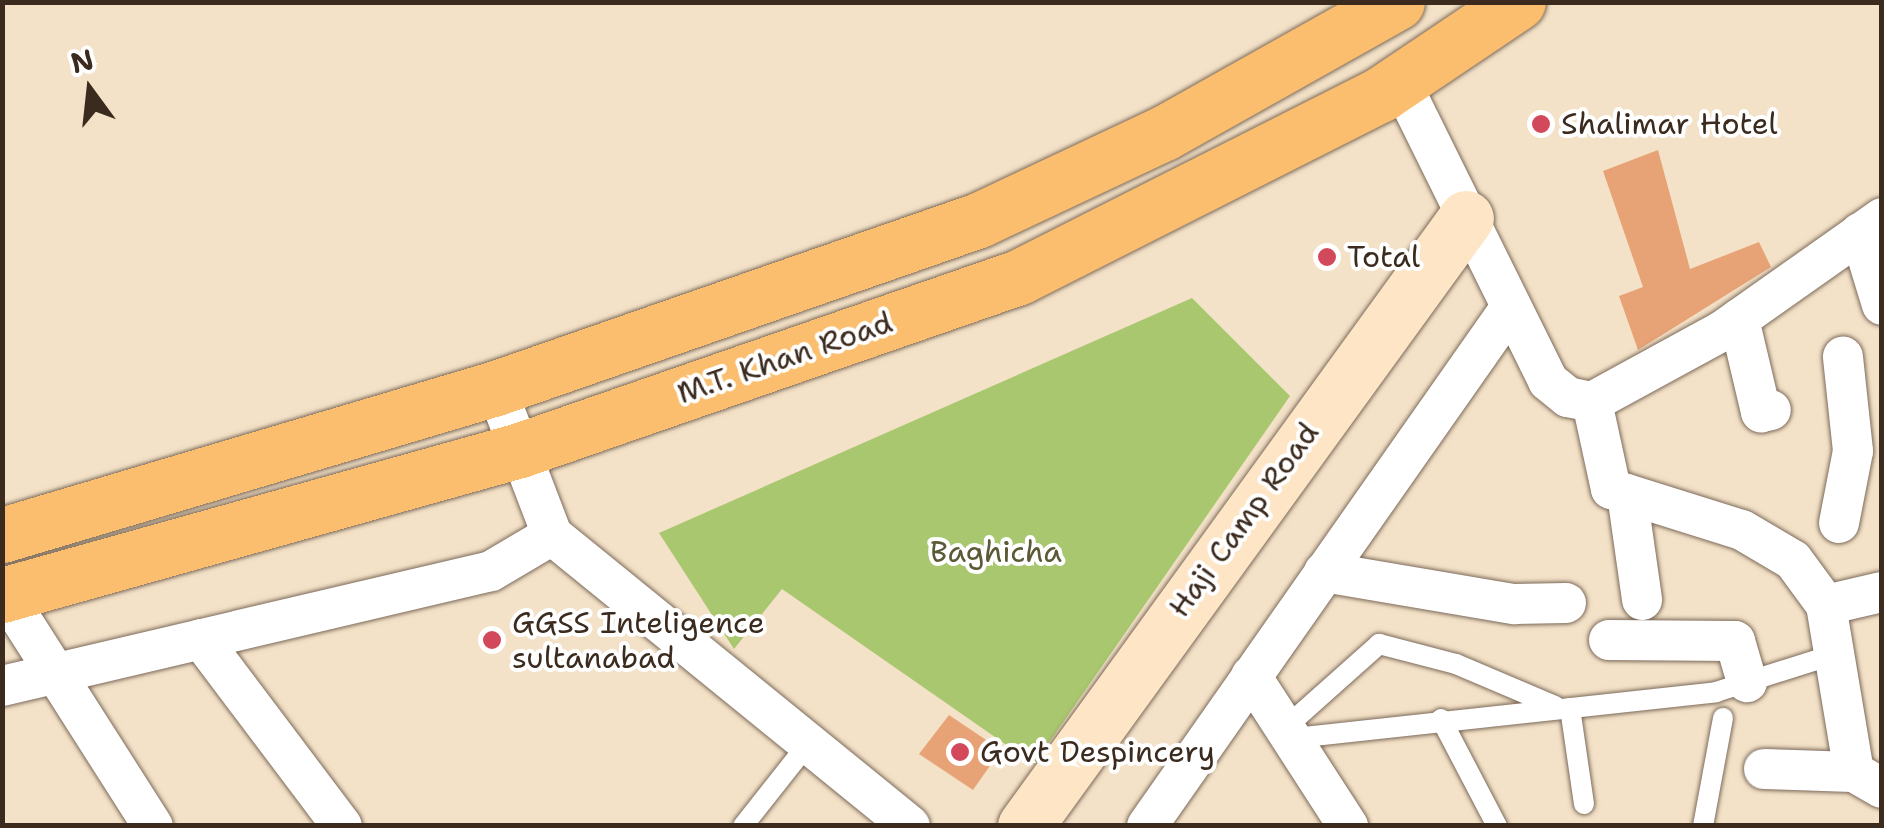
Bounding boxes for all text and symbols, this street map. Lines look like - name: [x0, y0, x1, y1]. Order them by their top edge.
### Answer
- north arrow: [40, 40, 140, 140]
- text: N: [67, 40, 98, 82]
- place label: Shalimar Hotel: [1561, 106, 1777, 142]
- marker: Shalimar Hotel: [1530, 113, 1552, 135]
- place label: Total: [1347, 239, 1420, 275]
- marker: Total: [1316, 246, 1338, 268]
- street label: M.T. Khan Road: [673, 304, 897, 412]
- street label: Haji Camp Road: [1161, 416, 1327, 624]
- park label: Baghicha: [930, 534, 1062, 570]
- place label: GGSS Inteligence sultanabad: [512, 605, 765, 676]
- marker: GGSS Inteligence sultanabad: [481, 629, 503, 651]
- place label: Govt Despincery: [980, 734, 1215, 770]
- marker: Govt Despincery: [949, 741, 971, 763]

